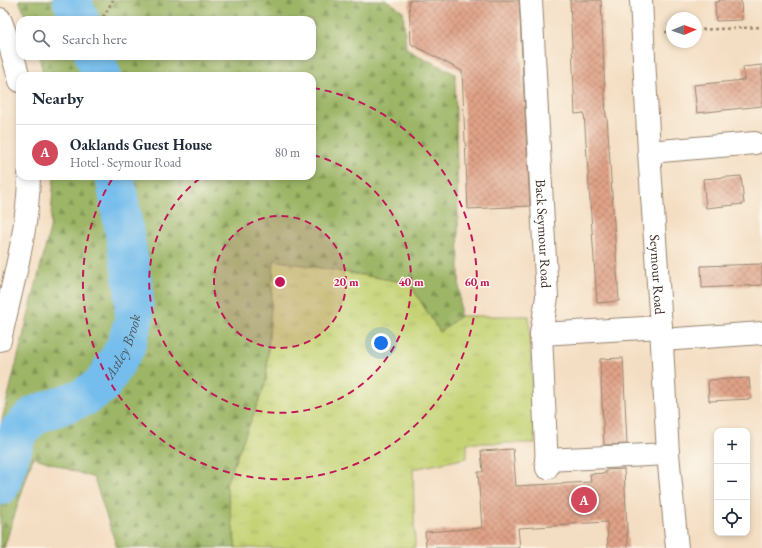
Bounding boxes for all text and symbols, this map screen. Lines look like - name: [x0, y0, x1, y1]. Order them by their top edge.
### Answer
- north arrow: [666, 12, 702, 48]
- search box: [16, 16, 316, 60]
- icon: search: [30, 27, 52, 49]
- text: Search here: [62, 29, 127, 48]
- text: Nearby: [32, 87, 84, 109]
- text: Oaklands Guest House: [70, 135, 212, 154]
- text: A: [40, 144, 50, 161]
- text: 80 m: [275, 144, 300, 161]
- text: Hotel · Seymour Road: [70, 154, 181, 171]
- street label: Back Seymour Road: [532, 179, 556, 290]
- street label: Seymour Road: [646, 234, 669, 316]
- text: 20 m: [333, 274, 359, 290]
- text: 40 m: [398, 274, 424, 290]
- text: 60 m: [464, 274, 490, 290]
- centre of rings: [273, 275, 287, 289]
- water label: Astley Brook: [99, 314, 144, 383]
- your location: [371, 333, 391, 353]
- map controls: [714, 428, 750, 536]
- button: +: [714, 428, 750, 464]
- button: −: [714, 464, 750, 500]
- pin: A: [571, 485, 597, 515]
- button: locate: [714, 500, 750, 536]

